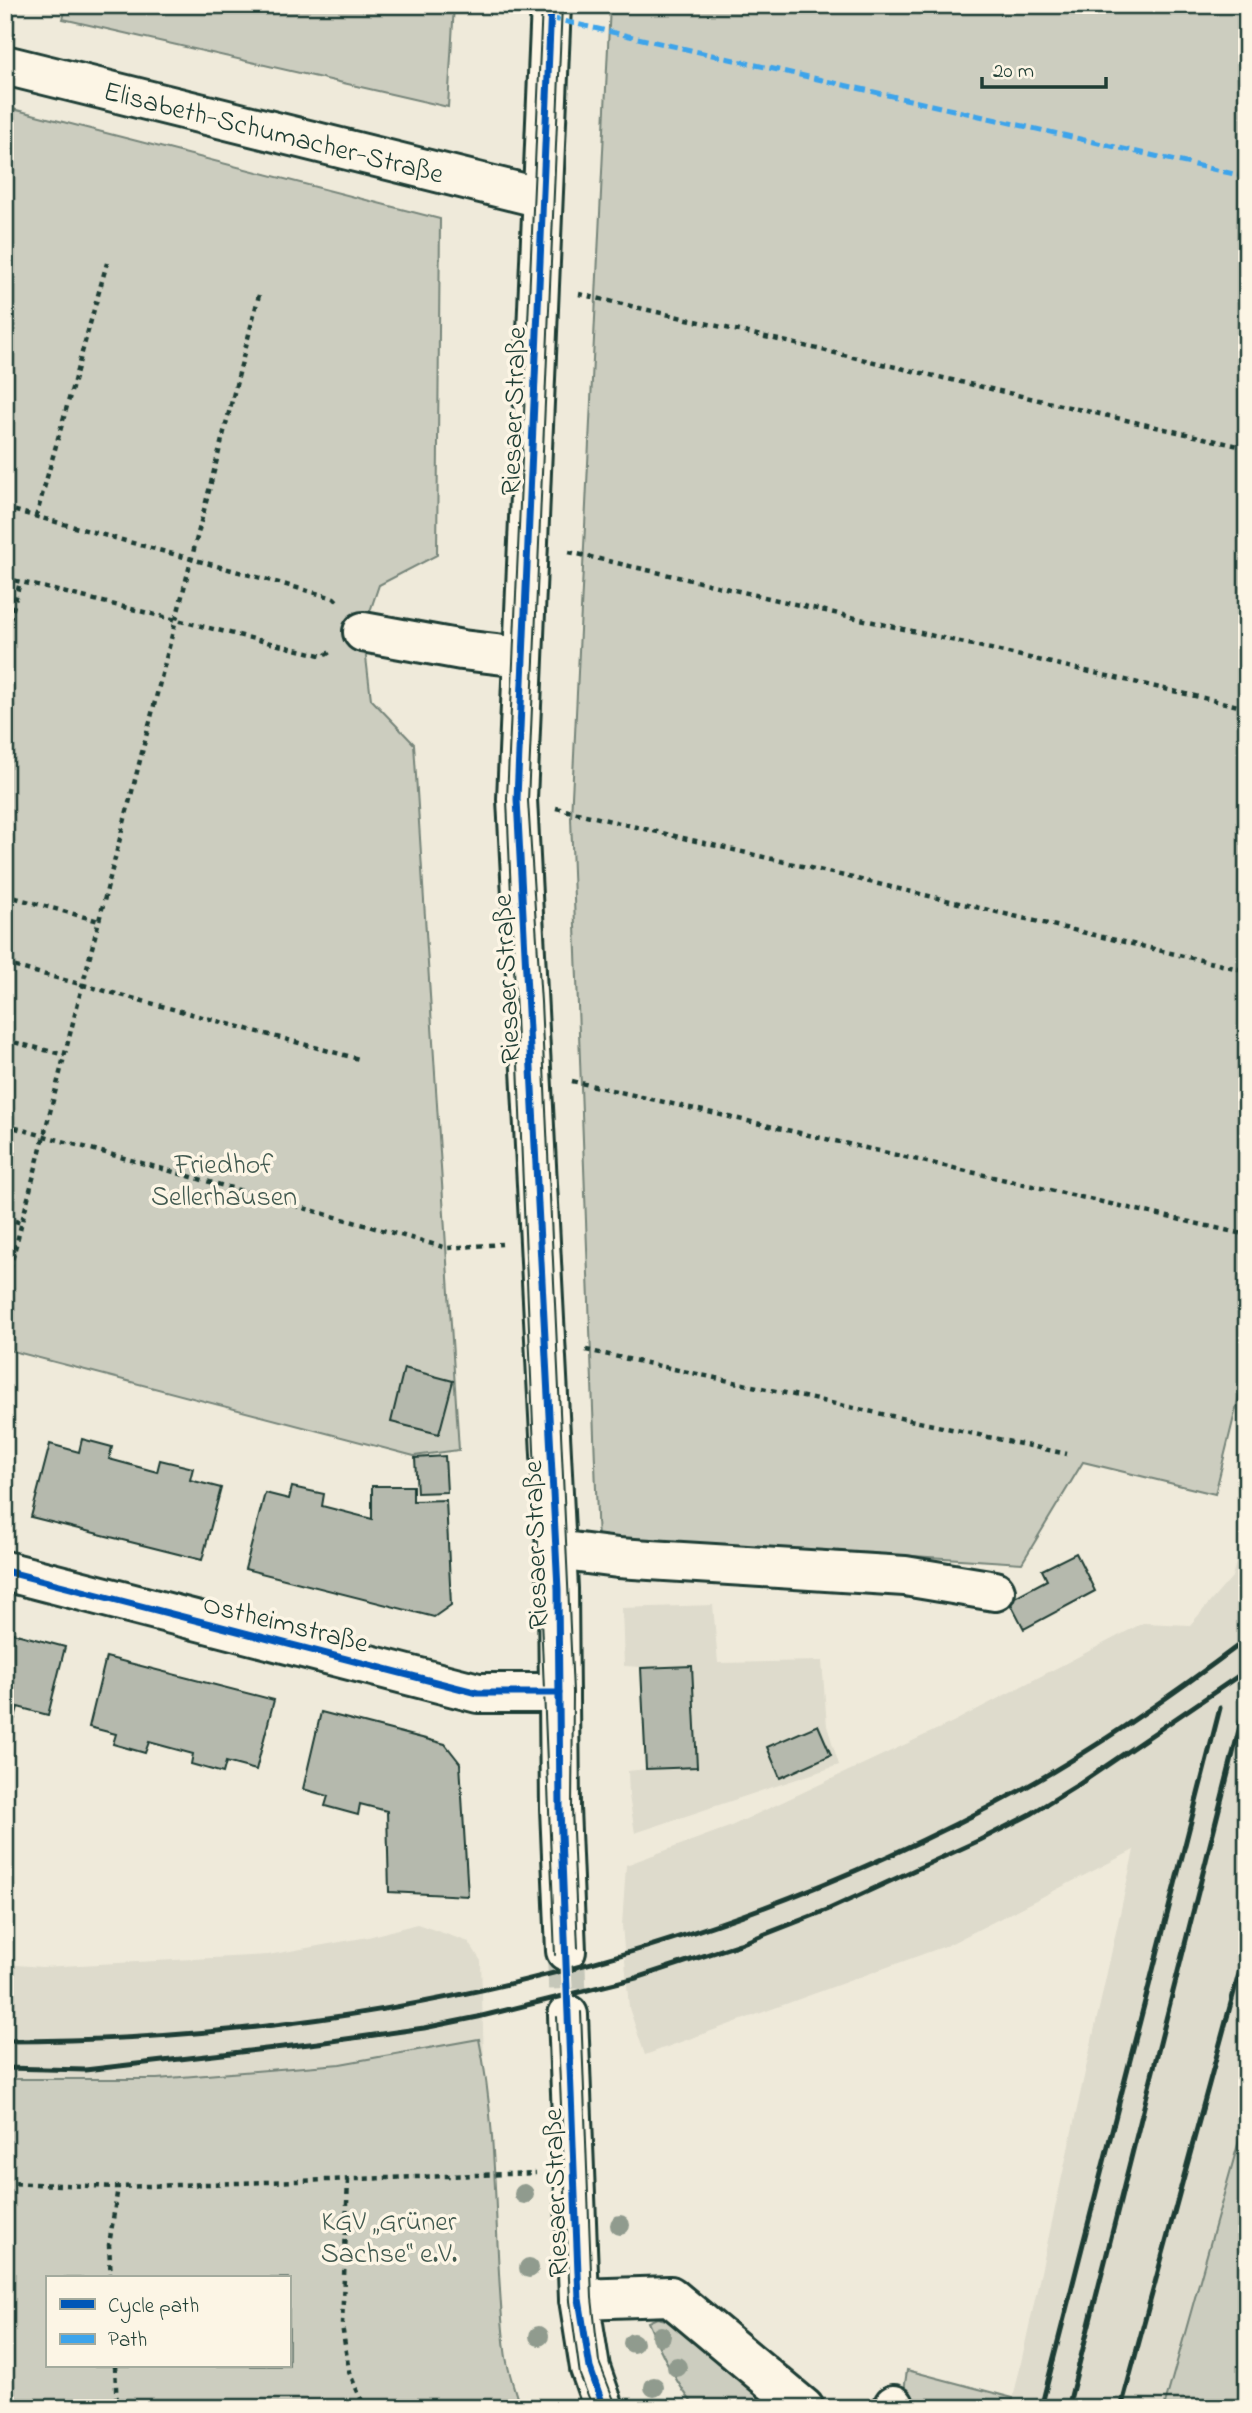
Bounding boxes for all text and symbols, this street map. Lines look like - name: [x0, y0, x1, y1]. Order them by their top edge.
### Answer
- scale bar: [982, 46, 1107, 90]
- text: 20 m: [993, 57, 1034, 87]
- street label: Elisabeth-Schumacher-Straße: [99, 72, 448, 197]
- street label: Riesaer Straße: [492, 325, 539, 496]
- street label: Riesaer Straße: [484, 893, 533, 1064]
- park label: Friedhof Sellerhausen: [151, 1146, 297, 1219]
- street label: Riesaer Straße: [514, 1459, 561, 1630]
- street label: Ostheimstraße: [198, 1585, 373, 1666]
- street label: Riesaer Straße: [534, 2107, 581, 2278]
- park label: KGV „Grüner Sachse“ e.V.: [321, 2203, 457, 2276]
- legend: [46, 2276, 290, 2368]
- text: Cycle path: [108, 2292, 199, 2324]
- text: Path: [108, 2326, 147, 2356]

